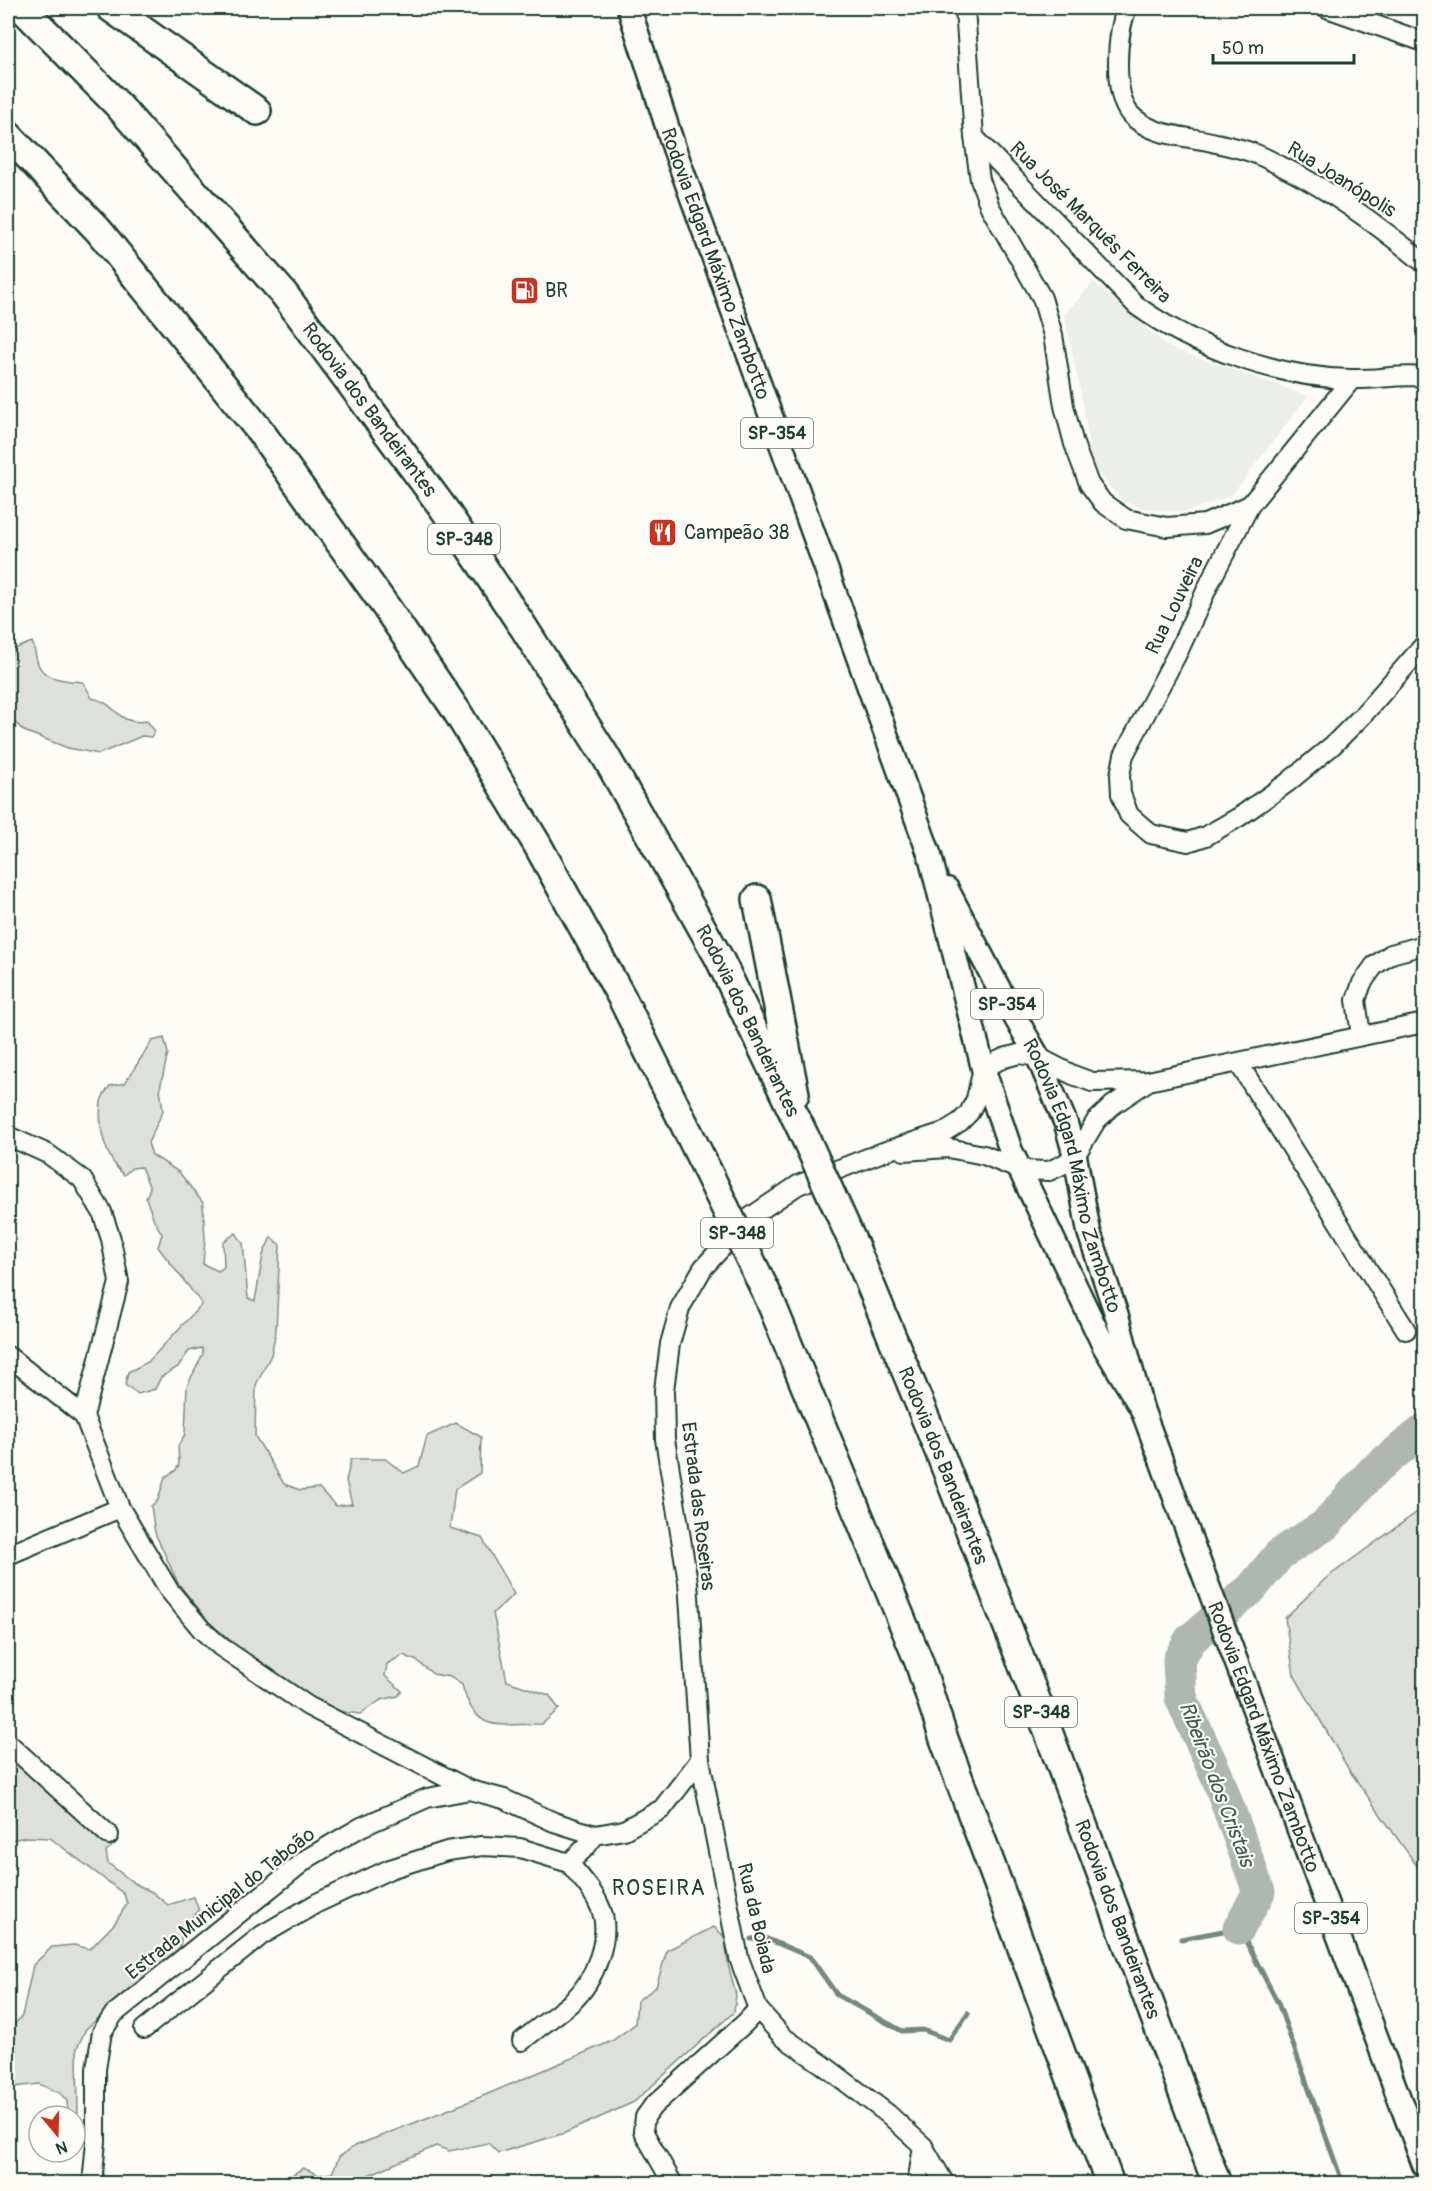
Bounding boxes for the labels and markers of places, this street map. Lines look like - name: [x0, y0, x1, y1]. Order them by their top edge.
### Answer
- fuel station icon: BR: [508, 274, 540, 306]
- place label: BR: [545, 278, 568, 303]
- restaurant icon: Campeão 38: [647, 516, 679, 548]
- place label: Campeão 38: [684, 520, 789, 545]

